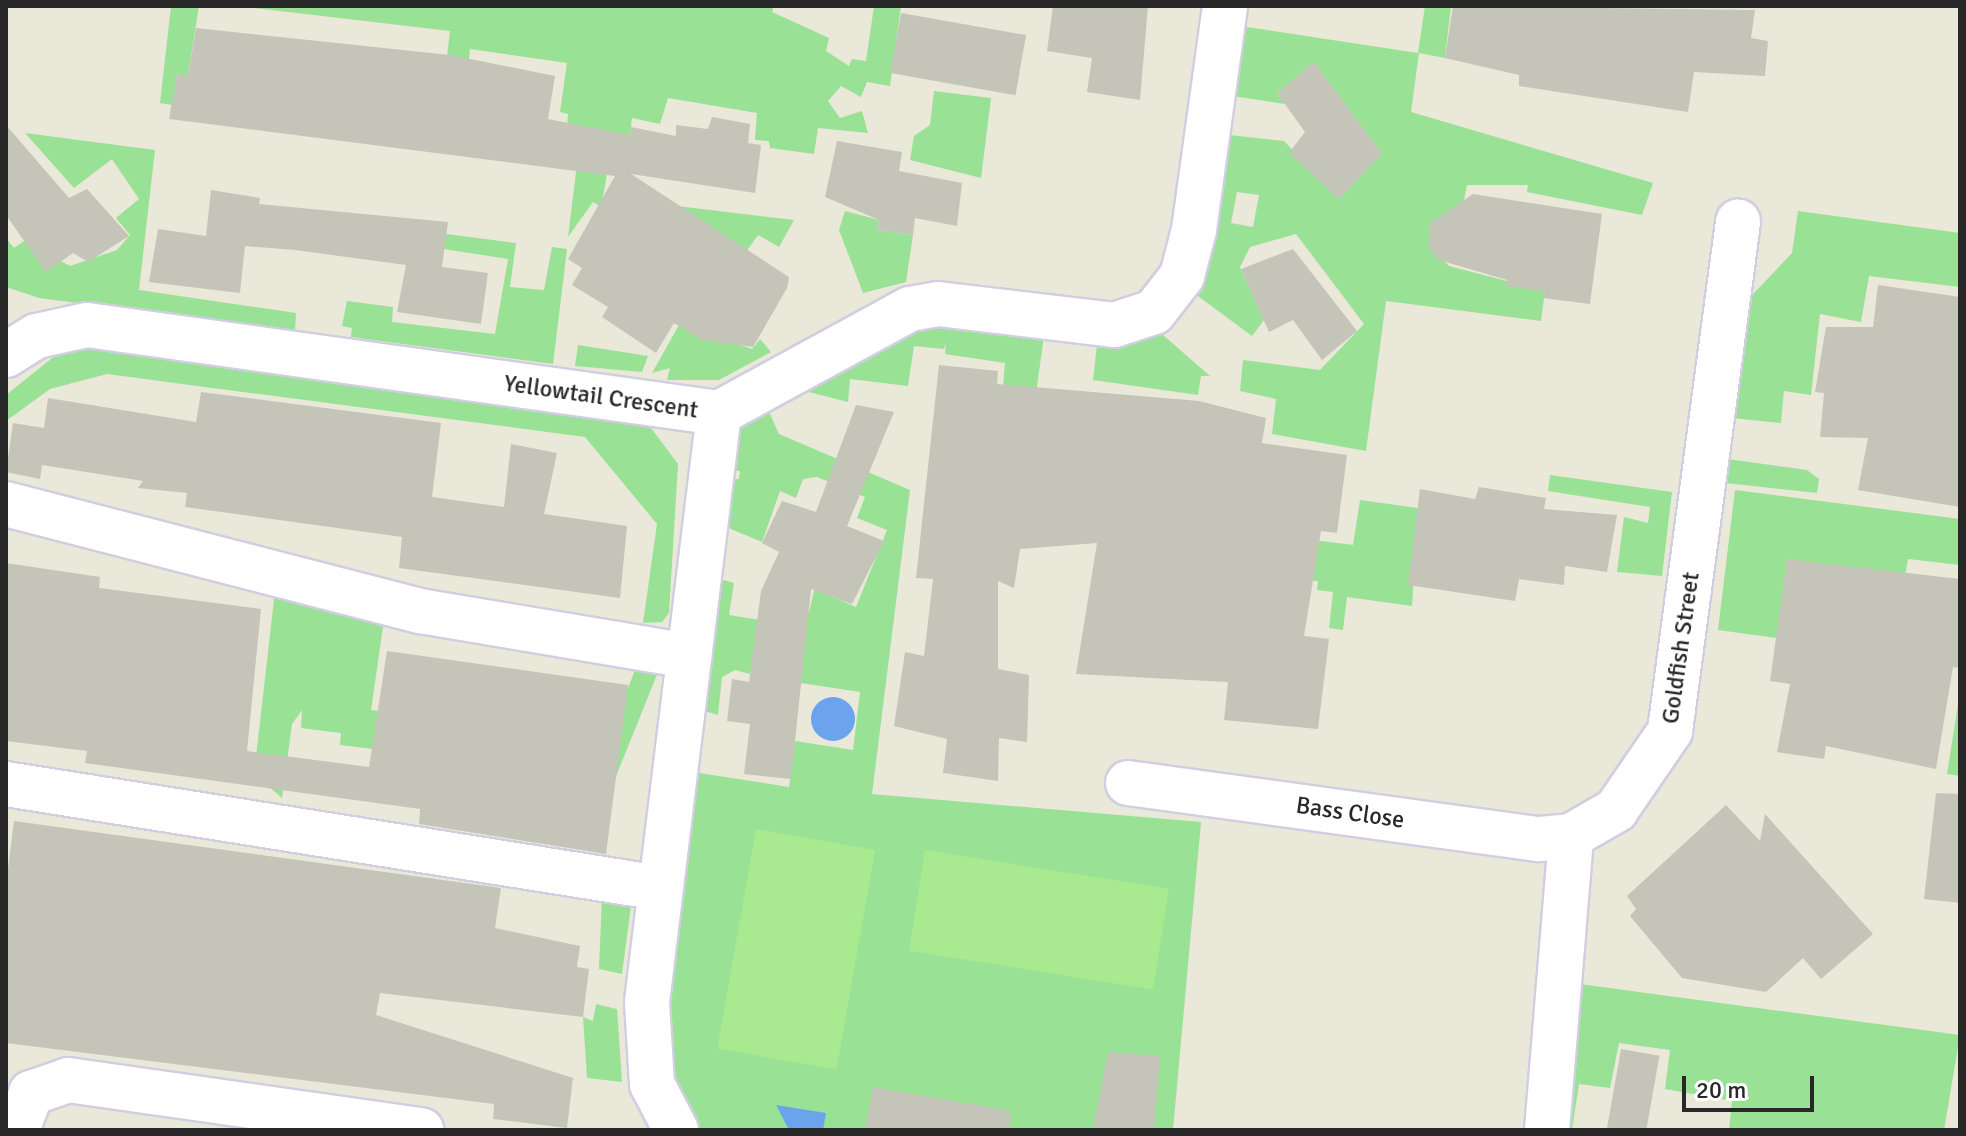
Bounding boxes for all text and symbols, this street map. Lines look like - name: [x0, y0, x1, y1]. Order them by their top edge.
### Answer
- street label: Yellowtail Crescent: [502, 369, 700, 425]
- street label: Goldfish Street: [1656, 570, 1706, 726]
- street label: Bass Close: [1294, 791, 1406, 835]
- scale bar: [1686, 1060, 1818, 1110]
- text: 20 m: [1696, 1075, 1746, 1105]

